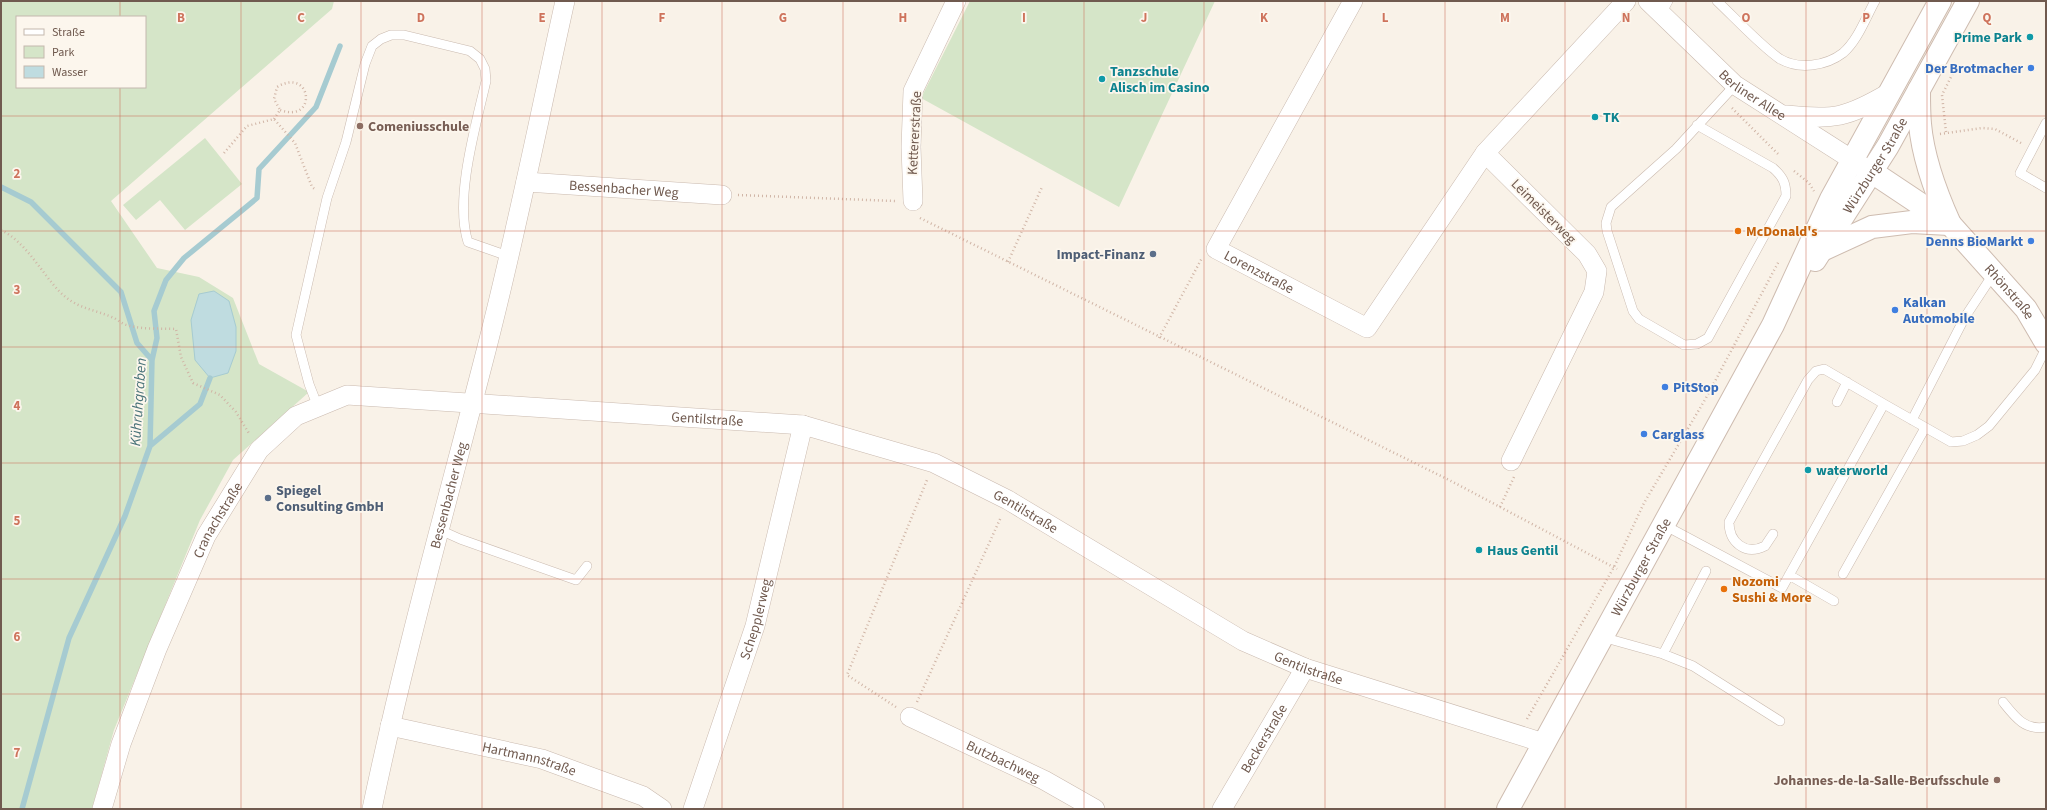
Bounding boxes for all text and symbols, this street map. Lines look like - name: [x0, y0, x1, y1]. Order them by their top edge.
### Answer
- text: B: [177, 9, 185, 27]
- text: C: [297, 9, 305, 27]
- text: D: [417, 9, 425, 27]
- text: E: [538, 9, 546, 27]
- text: F: [659, 9, 666, 27]
- text: G: [779, 9, 787, 27]
- text: H: [899, 9, 907, 27]
- text: I: [1022, 9, 1026, 27]
- text: J: [1141, 9, 1147, 27]
- text: K: [1260, 9, 1269, 27]
- text: L: [1382, 9, 1389, 27]
- text: M: [1500, 9, 1510, 27]
- text: N: [1622, 9, 1630, 27]
- text: O: [1742, 9, 1751, 27]
- text: P: [1862, 9, 1870, 27]
- text: Q: [1983, 9, 1992, 27]
- legend: [16, 16, 146, 88]
- text: Straße: [52, 24, 85, 41]
- place label: Prime Park: [1954, 28, 2022, 48]
- marker: Prime Park: [2025, 32, 2035, 42]
- text: Park: [52, 44, 74, 61]
- place label: Der Brotmacher: [1925, 59, 2023, 79]
- place label: Tanzschule Alisch im Casino: [1109, 62, 1210, 98]
- marker: Der Brotmacher: [2026, 63, 2036, 73]
- text: Wasser: [52, 64, 88, 81]
- street label: Berliner Allee: [1714, 65, 1790, 126]
- marker: Tanzschule Alisch im Casino: [1097, 74, 1107, 84]
- street label: Kettererstraße: [903, 90, 927, 176]
- place label: TK: [1603, 108, 1620, 128]
- marker: TK: [1590, 112, 1600, 122]
- street label: Würzburger Straße: [1838, 114, 1913, 218]
- place label: Comeniusschule: [368, 117, 469, 137]
- marker: Comeniusschule: [355, 121, 365, 131]
- text: 2: [14, 165, 21, 183]
- street label: Leimeisterweg: [1506, 175, 1580, 249]
- street label: Bessenbacher Weg: [568, 176, 679, 203]
- place label: McDonald's: [1746, 222, 1817, 242]
- marker: McDonald's: [1733, 226, 1743, 236]
- place label: Denns BioMarkt: [1926, 232, 2024, 252]
- marker: Denns BioMarkt: [2026, 236, 2036, 246]
- place label: Impact-Finanz: [1057, 245, 1146, 265]
- street label: Lorenzstraße: [1220, 246, 1297, 299]
- marker: Impact-Finanz: [1148, 249, 1158, 259]
- street label: Rhönstraße: [1979, 260, 2039, 323]
- text: 3: [14, 281, 21, 299]
- place label: Kalkan Automobile: [1902, 293, 1975, 329]
- marker: Kalkan Automobile: [1890, 305, 1900, 315]
- water label: Kühruhgraben: [125, 357, 152, 447]
- place label: PitStop: [1673, 378, 1719, 398]
- marker: PitStop: [1660, 382, 1670, 392]
- text: 4: [14, 397, 21, 415]
- street label: Gentilstraße: [671, 407, 744, 432]
- place label: Carglass: [1652, 425, 1704, 445]
- marker: Carglass: [1639, 429, 1649, 439]
- street label: Bessenbacher Weg: [426, 440, 473, 551]
- place label: waterworld: [1816, 461, 1888, 481]
- marker: waterworld: [1803, 465, 1813, 475]
- street label: Cranachstraße: [189, 478, 248, 562]
- place label: Spiegel Consulting GmbH: [276, 481, 384, 517]
- street label: Gentilstraße: [990, 485, 1062, 539]
- marker: Spiegel Consulting GmbH: [263, 493, 273, 503]
- text: 5: [14, 512, 21, 530]
- street label: Würzburger Straße: [1606, 515, 1677, 620]
- place label: Haus Gentil: [1487, 541, 1558, 561]
- marker: Haus Gentil: [1474, 545, 1484, 555]
- place label: Nozomi Sushi & More: [1732, 572, 1812, 608]
- street label: Schepplerweg: [735, 577, 777, 663]
- marker: Nozomi Sushi & More: [1719, 584, 1729, 594]
- text: 6: [14, 628, 21, 646]
- street label: Gentilstraße: [1271, 647, 1345, 690]
- street label: Beckerstraße: [1236, 701, 1293, 777]
- street label: Butzbachweg: [963, 736, 1043, 788]
- street label: Hartmannstraße: [480, 737, 579, 782]
- text: 7: [14, 744, 21, 762]
- place label: Johannes-de-la-Salle-Berufsschule: [1773, 771, 1989, 791]
- marker: Johannes-de-la-Salle-Berufsschule: [1992, 775, 2002, 785]

